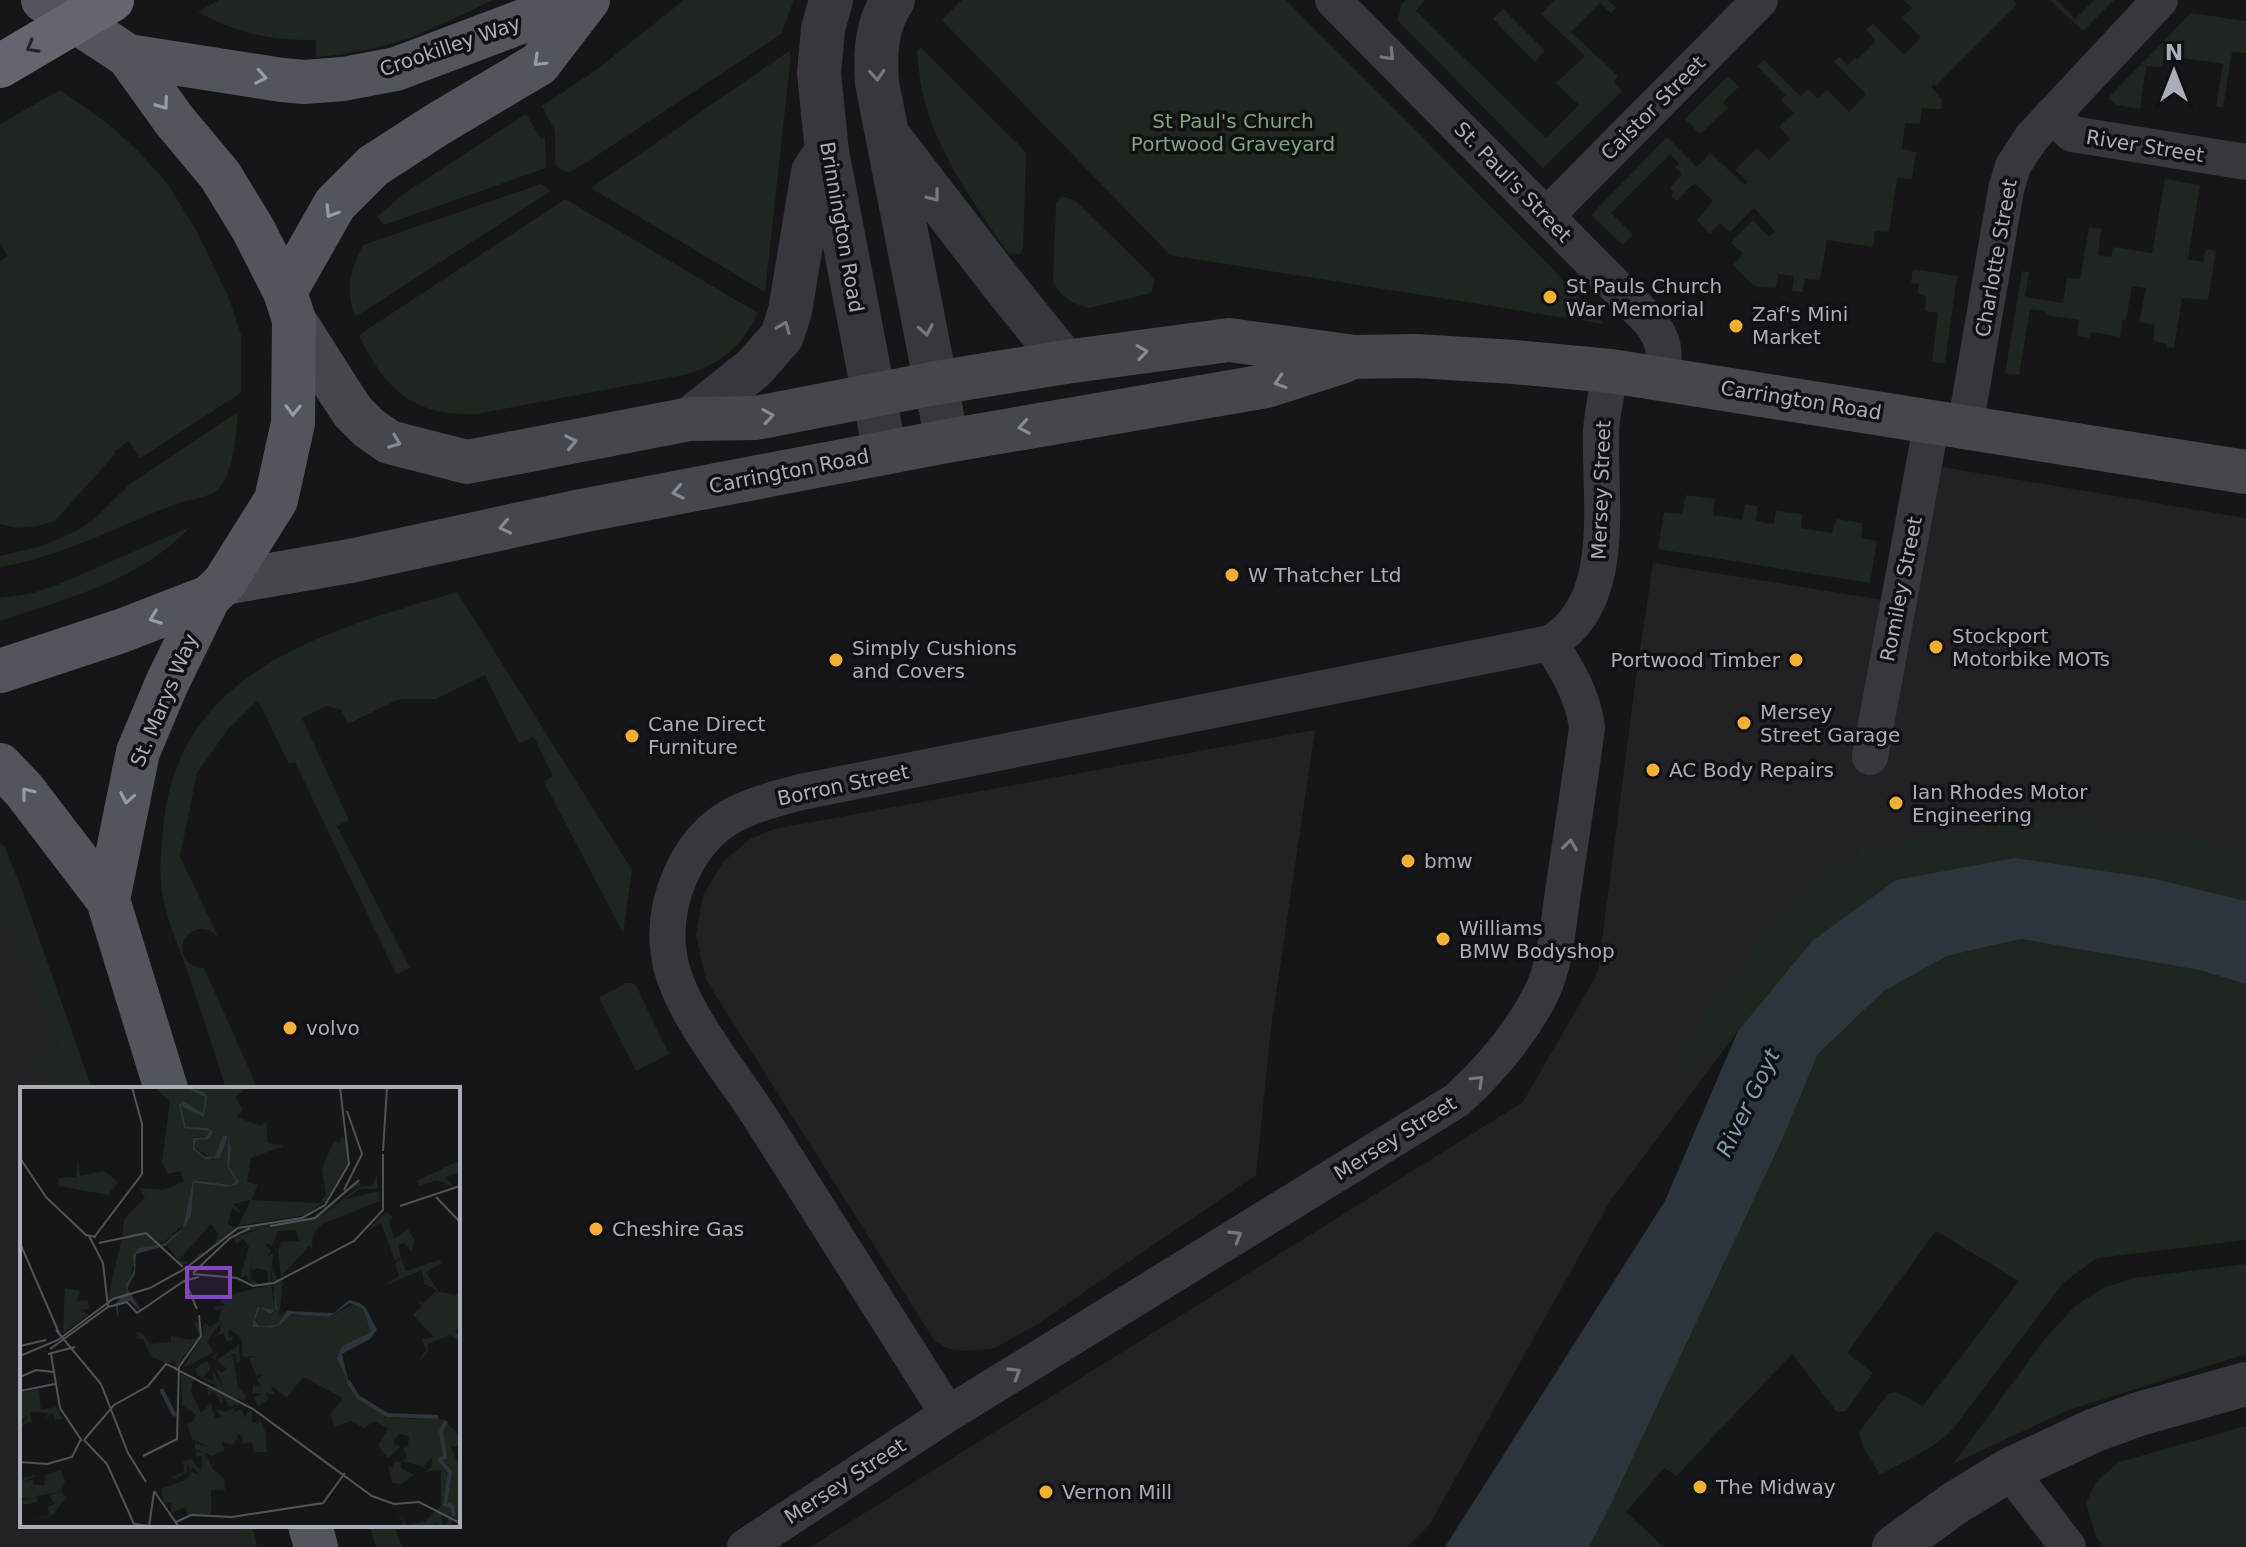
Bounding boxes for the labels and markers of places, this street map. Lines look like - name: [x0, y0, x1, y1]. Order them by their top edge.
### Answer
- place label: St Pauls Church War Memorial: [1566, 274, 1722, 321]
- marker: St Pauls Church War Memorial: [1541, 288, 1559, 306]
- place label: Zaf's Mini Market: [1752, 302, 1848, 349]
- marker: Zaf's Mini Market: [1727, 317, 1745, 335]
- place label: W Thatcher Ltd: [1248, 563, 1401, 587]
- marker: W Thatcher Ltd: [1223, 566, 1241, 584]
- place label: Stockport Motorbike MOTs: [1952, 624, 2110, 671]
- place label: Simply Cushions and Covers: [852, 636, 1017, 683]
- marker: Stockport Motorbike MOTs: [1927, 638, 1945, 656]
- place label: Portwood Timber: [1611, 648, 1781, 672]
- marker: Simply Cushions and Covers: [827, 651, 845, 669]
- marker: Portwood Timber: [1787, 651, 1805, 669]
- place label: Mersey Street Garage: [1760, 700, 1900, 747]
- place label: Cane Direct Furniture: [648, 712, 766, 759]
- marker: Mersey Street Garage: [1735, 714, 1753, 732]
- marker: Cane Direct Furniture: [623, 727, 641, 745]
- place label: AC Body Repairs: [1669, 758, 1834, 782]
- marker: AC Body Repairs: [1644, 761, 1662, 779]
- place label: Ian Rhodes Motor Engineering: [1912, 780, 2088, 827]
- marker: Ian Rhodes Motor Engineering: [1887, 794, 1905, 812]
- place label: bmw: [1424, 849, 1473, 873]
- marker: bmw: [1399, 852, 1417, 870]
- place label: Williams BMW Bodyshop: [1459, 916, 1615, 963]
- marker: Williams BMW Bodyshop: [1434, 930, 1452, 948]
- place label: volvo: [306, 1016, 360, 1040]
- marker: volvo: [281, 1019, 299, 1037]
- place label: Cheshire Gas: [612, 1217, 744, 1241]
- marker: Cheshire Gas: [587, 1220, 605, 1238]
- place label: The Midway: [1715, 1475, 1836, 1499]
- marker: The Midway: [1691, 1478, 1709, 1496]
- place label: Vernon Mill: [1062, 1480, 1172, 1504]
- marker: Vernon Mill: [1037, 1483, 1055, 1501]

